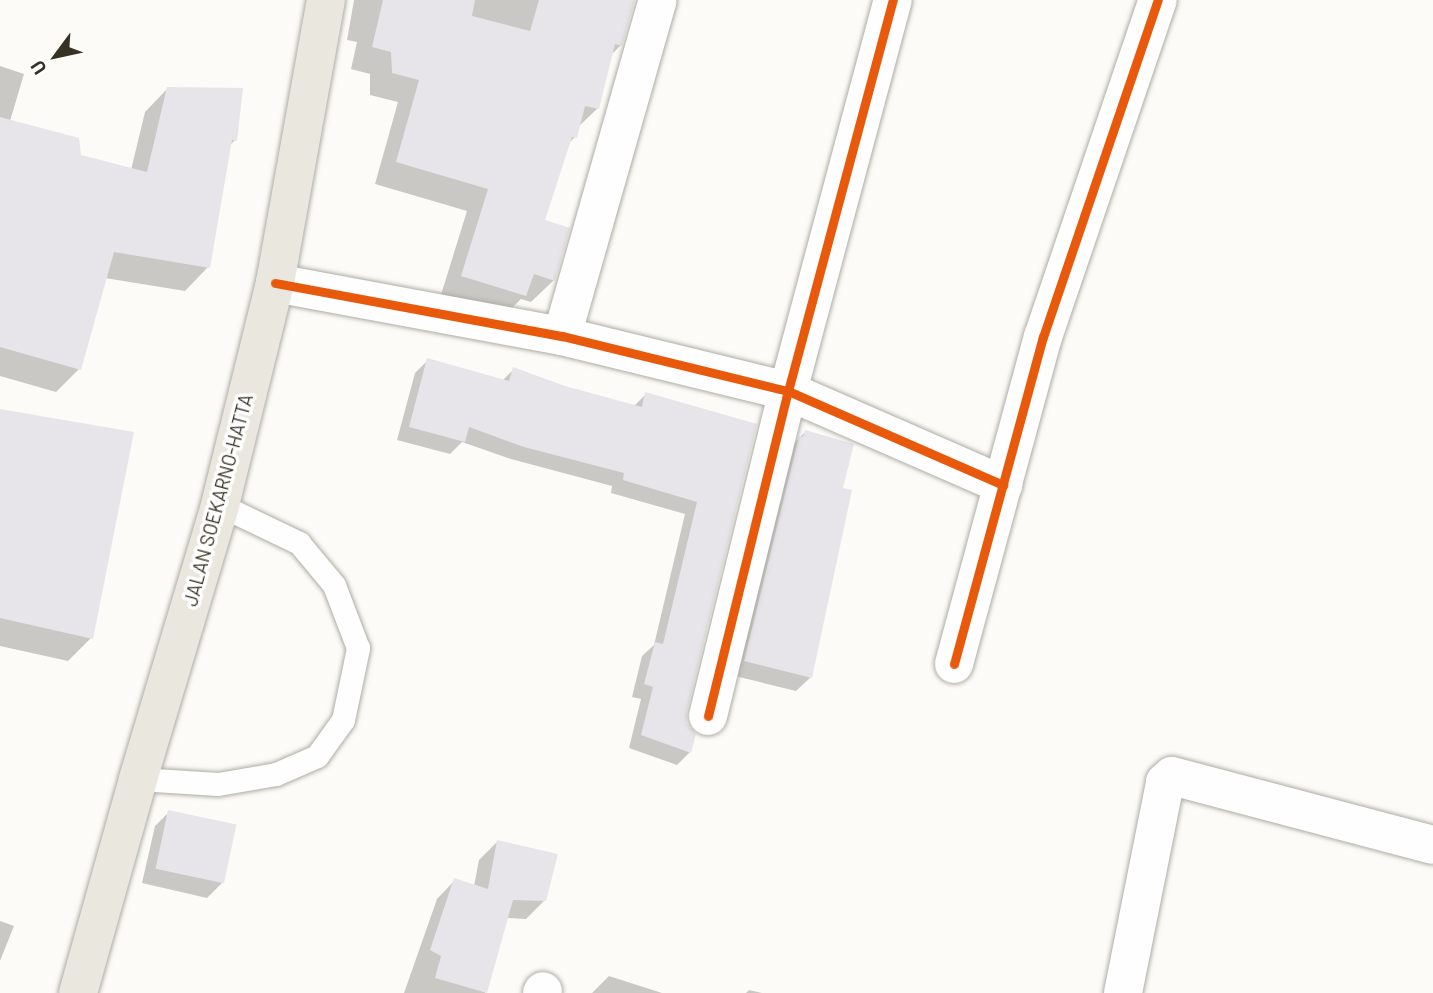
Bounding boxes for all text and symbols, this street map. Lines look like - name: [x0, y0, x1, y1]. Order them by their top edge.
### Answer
- north arrow: [21, 21, 91, 91]
- text: U: [25, 56, 51, 79]
- street label: JALAN SOEKARNO-HATTA: [179, 391, 257, 609]

